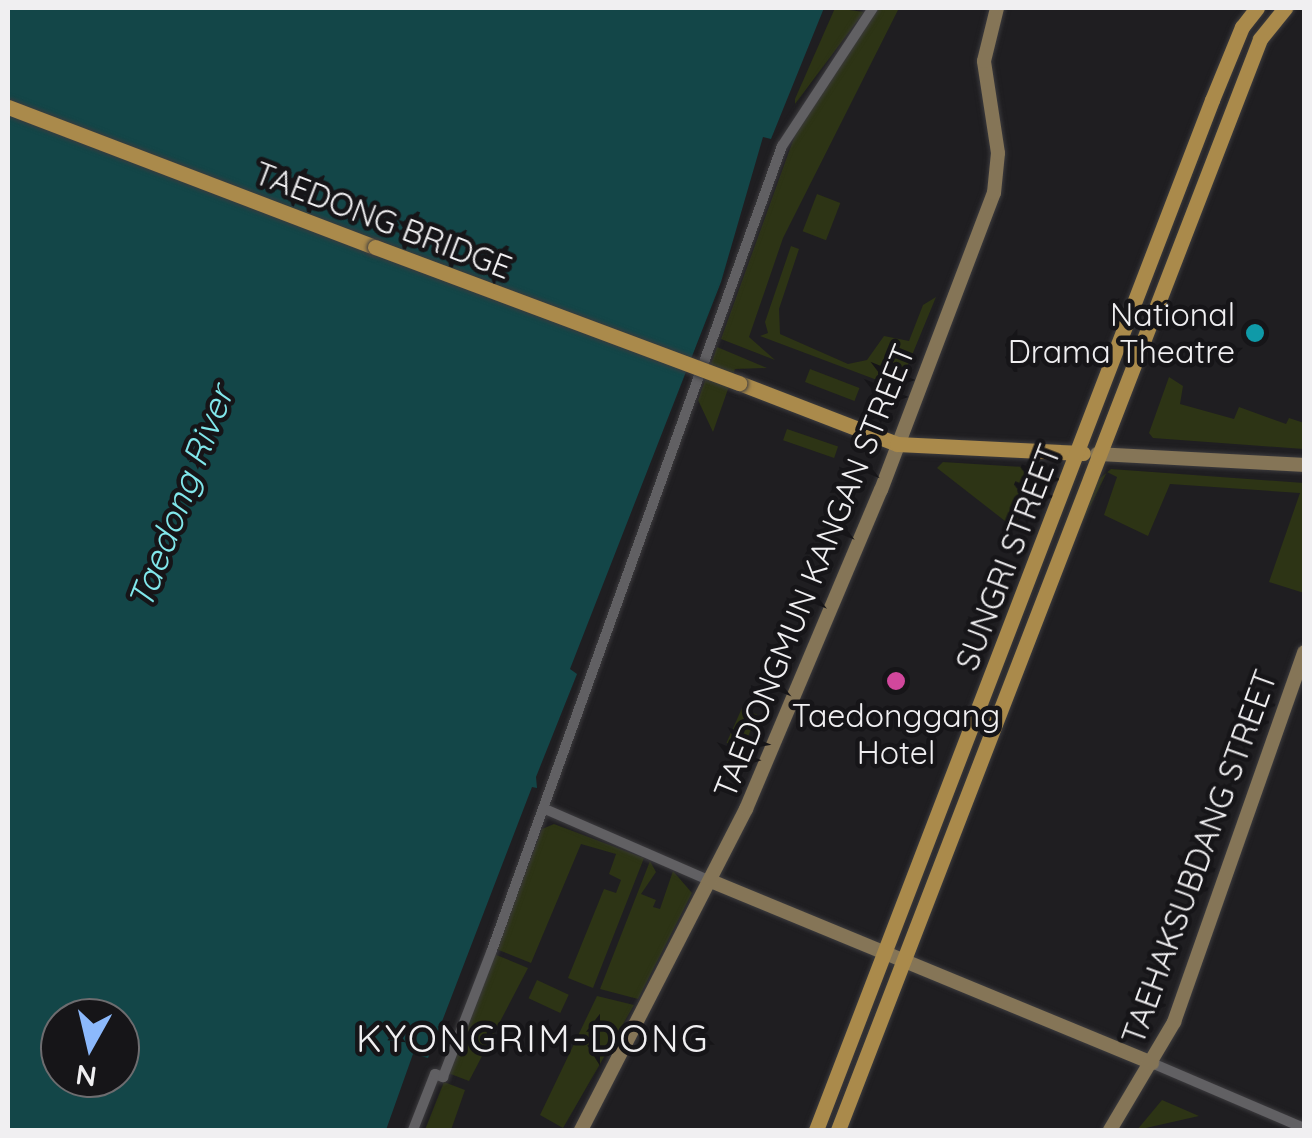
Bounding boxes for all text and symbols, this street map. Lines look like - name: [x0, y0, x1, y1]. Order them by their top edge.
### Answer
- street label: TAEDONG BRIDGE: [249, 153, 517, 287]
- place label: National Drama Theatre: [1008, 296, 1235, 371]
- marker: National Drama Theatre: [1244, 322, 1266, 344]
- street label: TAEDONGMUN KANGAN STREET: [705, 339, 923, 803]
- water label: Taedong River: [118, 380, 242, 614]
- street label: SUNGRI STREET: [947, 439, 1069, 675]
- street label: TAEHAKSUBDANG STREET: [1113, 665, 1285, 1049]
- marker: Taedonggang Hotel: [885, 670, 907, 692]
- place label: Taedonggang Hotel: [792, 697, 1000, 772]
- north arrow: [40, 998, 140, 1098]
- district label: KYONGRIM-DONG: [356, 1016, 710, 1062]
- text: N: [73, 1057, 99, 1095]

